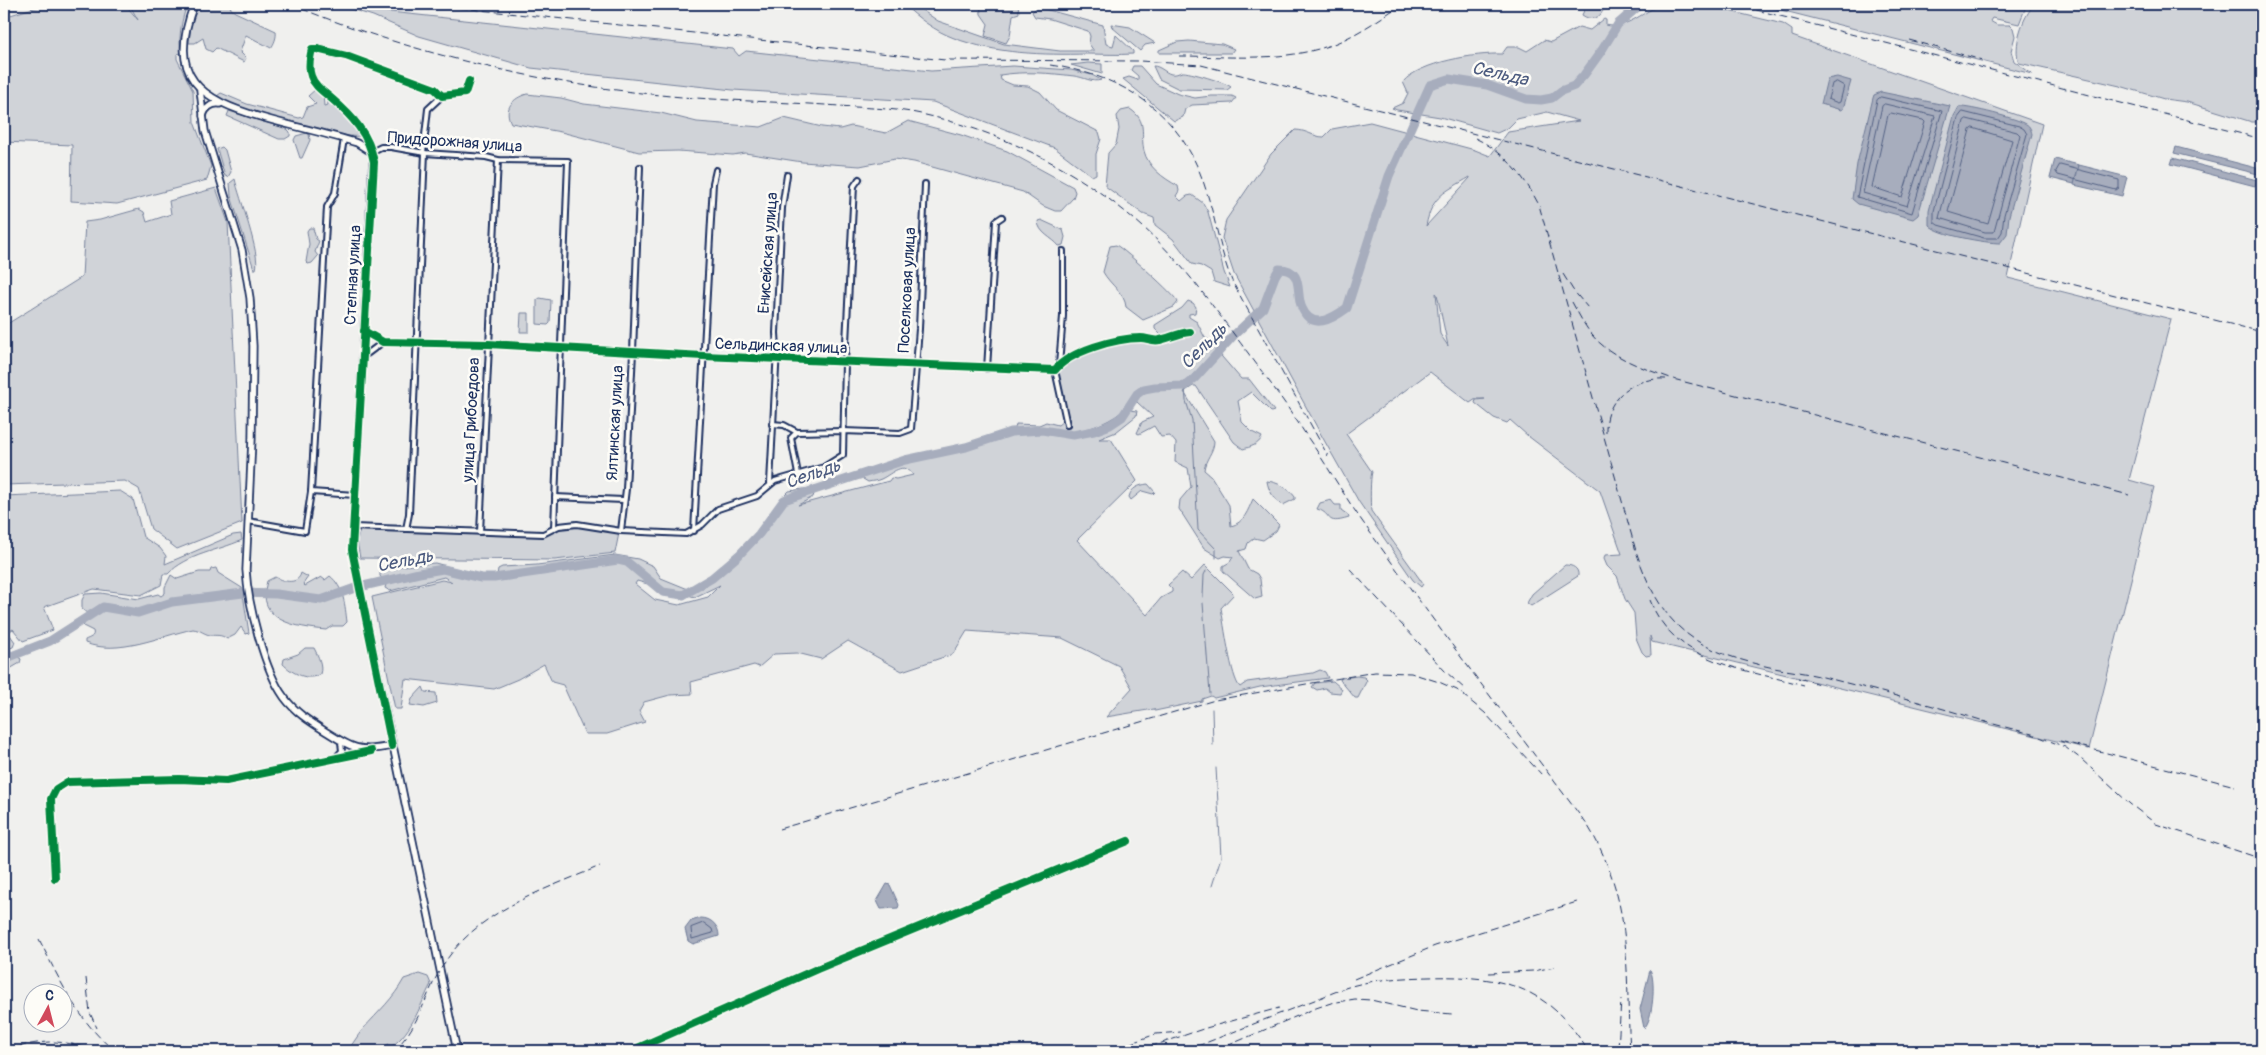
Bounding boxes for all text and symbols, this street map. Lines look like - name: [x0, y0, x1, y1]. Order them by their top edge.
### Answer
- water label: Сельда: [1470, 56, 1532, 92]
- street label: Придорожная улица: [387, 127, 523, 157]
- street label: Енисейская улица: [754, 192, 782, 314]
- street label: Степная улица: [340, 224, 366, 326]
- street label: Поселковая улица: [894, 227, 920, 353]
- water label: Сельдь: [1176, 317, 1233, 374]
- street label: Сельдинская улица: [714, 334, 848, 358]
- street label: улица Грибоедова: [458, 357, 484, 484]
- street label: Ялтинская улица: [602, 365, 628, 481]
- water label: Сельдь: [782, 454, 844, 494]
- water label: Сельдь: [375, 544, 436, 578]
- north arrow: [22, 982, 72, 1032]
- text: С: [44, 987, 55, 1005]

